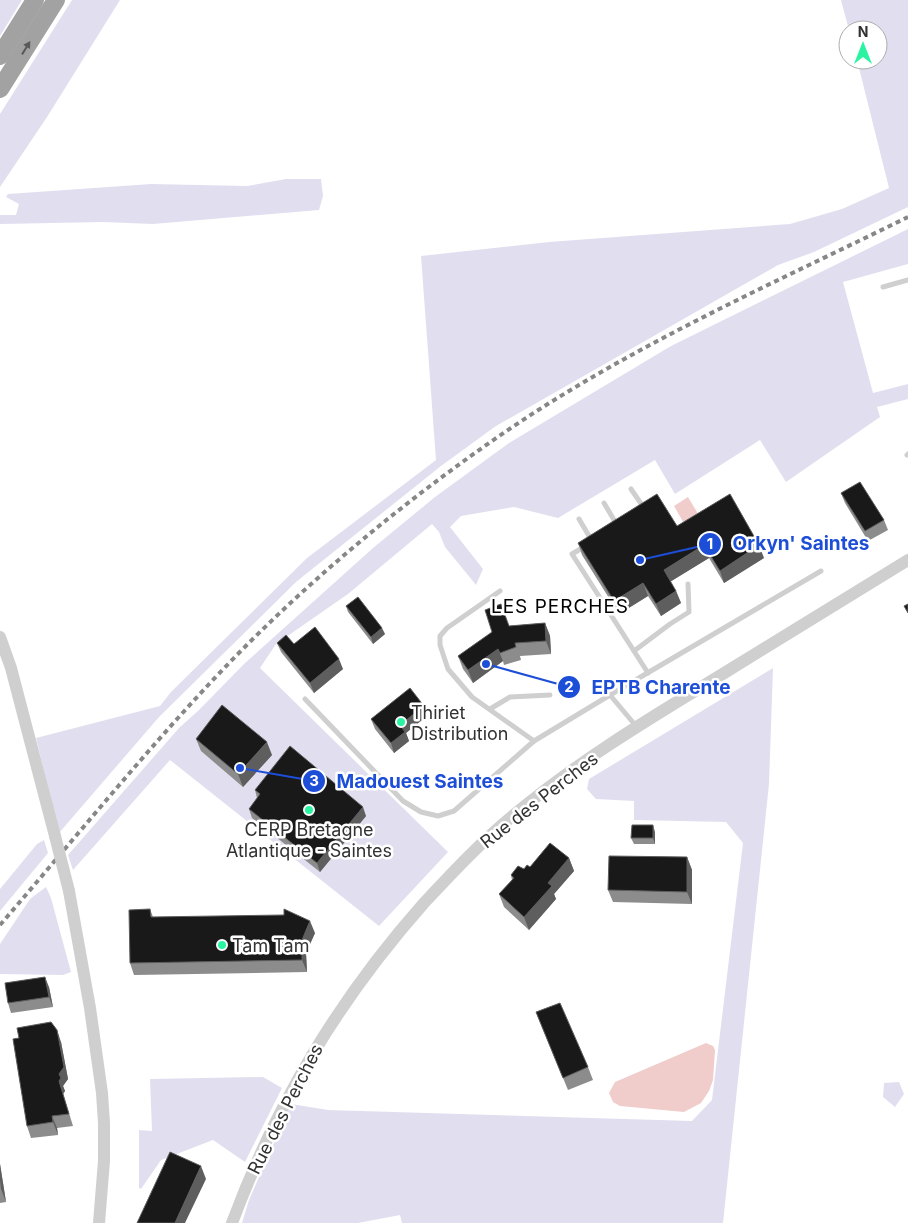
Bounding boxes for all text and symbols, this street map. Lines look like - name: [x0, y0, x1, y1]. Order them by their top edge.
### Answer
- north arrow: [838, 20, 888, 70]
- text: N: [858, 23, 868, 40]
- one-way arrow: [21, 41, 31, 54]
- callout: Orkyn' Saintes: [698, 527, 880, 561]
- text: Orkyn' Saintes: [733, 532, 869, 555]
- text: 1: [707, 534, 713, 553]
- district label: LES PERCHES: [491, 595, 629, 618]
- callout: EPTB Charente: [557, 670, 741, 704]
- text: EPTB Charente: [591, 676, 731, 699]
- text: 2: [564, 677, 574, 696]
- place label: Thiriet Distribution: [411, 702, 509, 744]
- marker: Thiriet Distribution: [395, 716, 407, 728]
- street label: Rue des Perches: [476, 748, 602, 852]
- callout: Madouest Saintes: [301, 764, 513, 798]
- text: Madouest Saintes: [337, 770, 503, 793]
- text: 3: [309, 771, 319, 790]
- marker: CERP Bretagne Atlantique - Saintes: [303, 804, 315, 816]
- place label: CERP Bretagne Atlantique - Saintes: [226, 819, 392, 861]
- place label: Tam Tam: [232, 935, 309, 956]
- marker: Tam Tam: [216, 939, 228, 951]
- street label: Rue des Perches: [243, 1040, 327, 1178]

